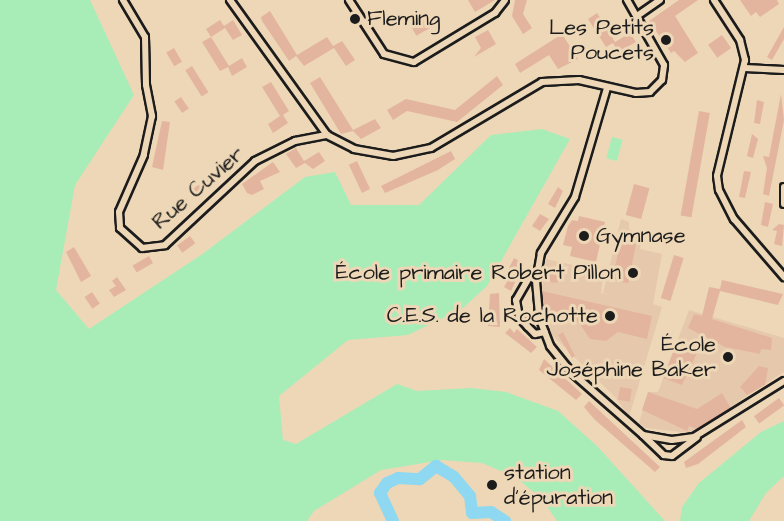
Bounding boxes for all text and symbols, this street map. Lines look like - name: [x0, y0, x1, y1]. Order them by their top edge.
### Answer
- place label: Fleming: [367, 6, 440, 32]
- marker: Fleming: [348, 12, 362, 26]
- place label: Les Petits Poucets: [549, 14, 654, 66]
- marker: Les Petits Poucets: [659, 33, 673, 47]
- street label: Rue Cuvier: [147, 141, 249, 235]
- place label: Gymnase: [596, 223, 686, 249]
- marker: Gymnase: [577, 229, 591, 243]
- place label: École primaire Robert Pillon: [335, 260, 621, 286]
- marker: École primaire Robert Pillon: [626, 266, 640, 280]
- place label: C.E.S. de la Rochotte: [387, 303, 598, 329]
- marker: C.E.S. de la Rochotte: [603, 309, 617, 323]
- place label: École Joséphine Baker: [546, 331, 716, 382]
- marker: École Joséphine Baker: [721, 350, 735, 364]
- place label: station d'épuration: [504, 459, 613, 511]
- marker: station d'épuration: [485, 478, 499, 492]

